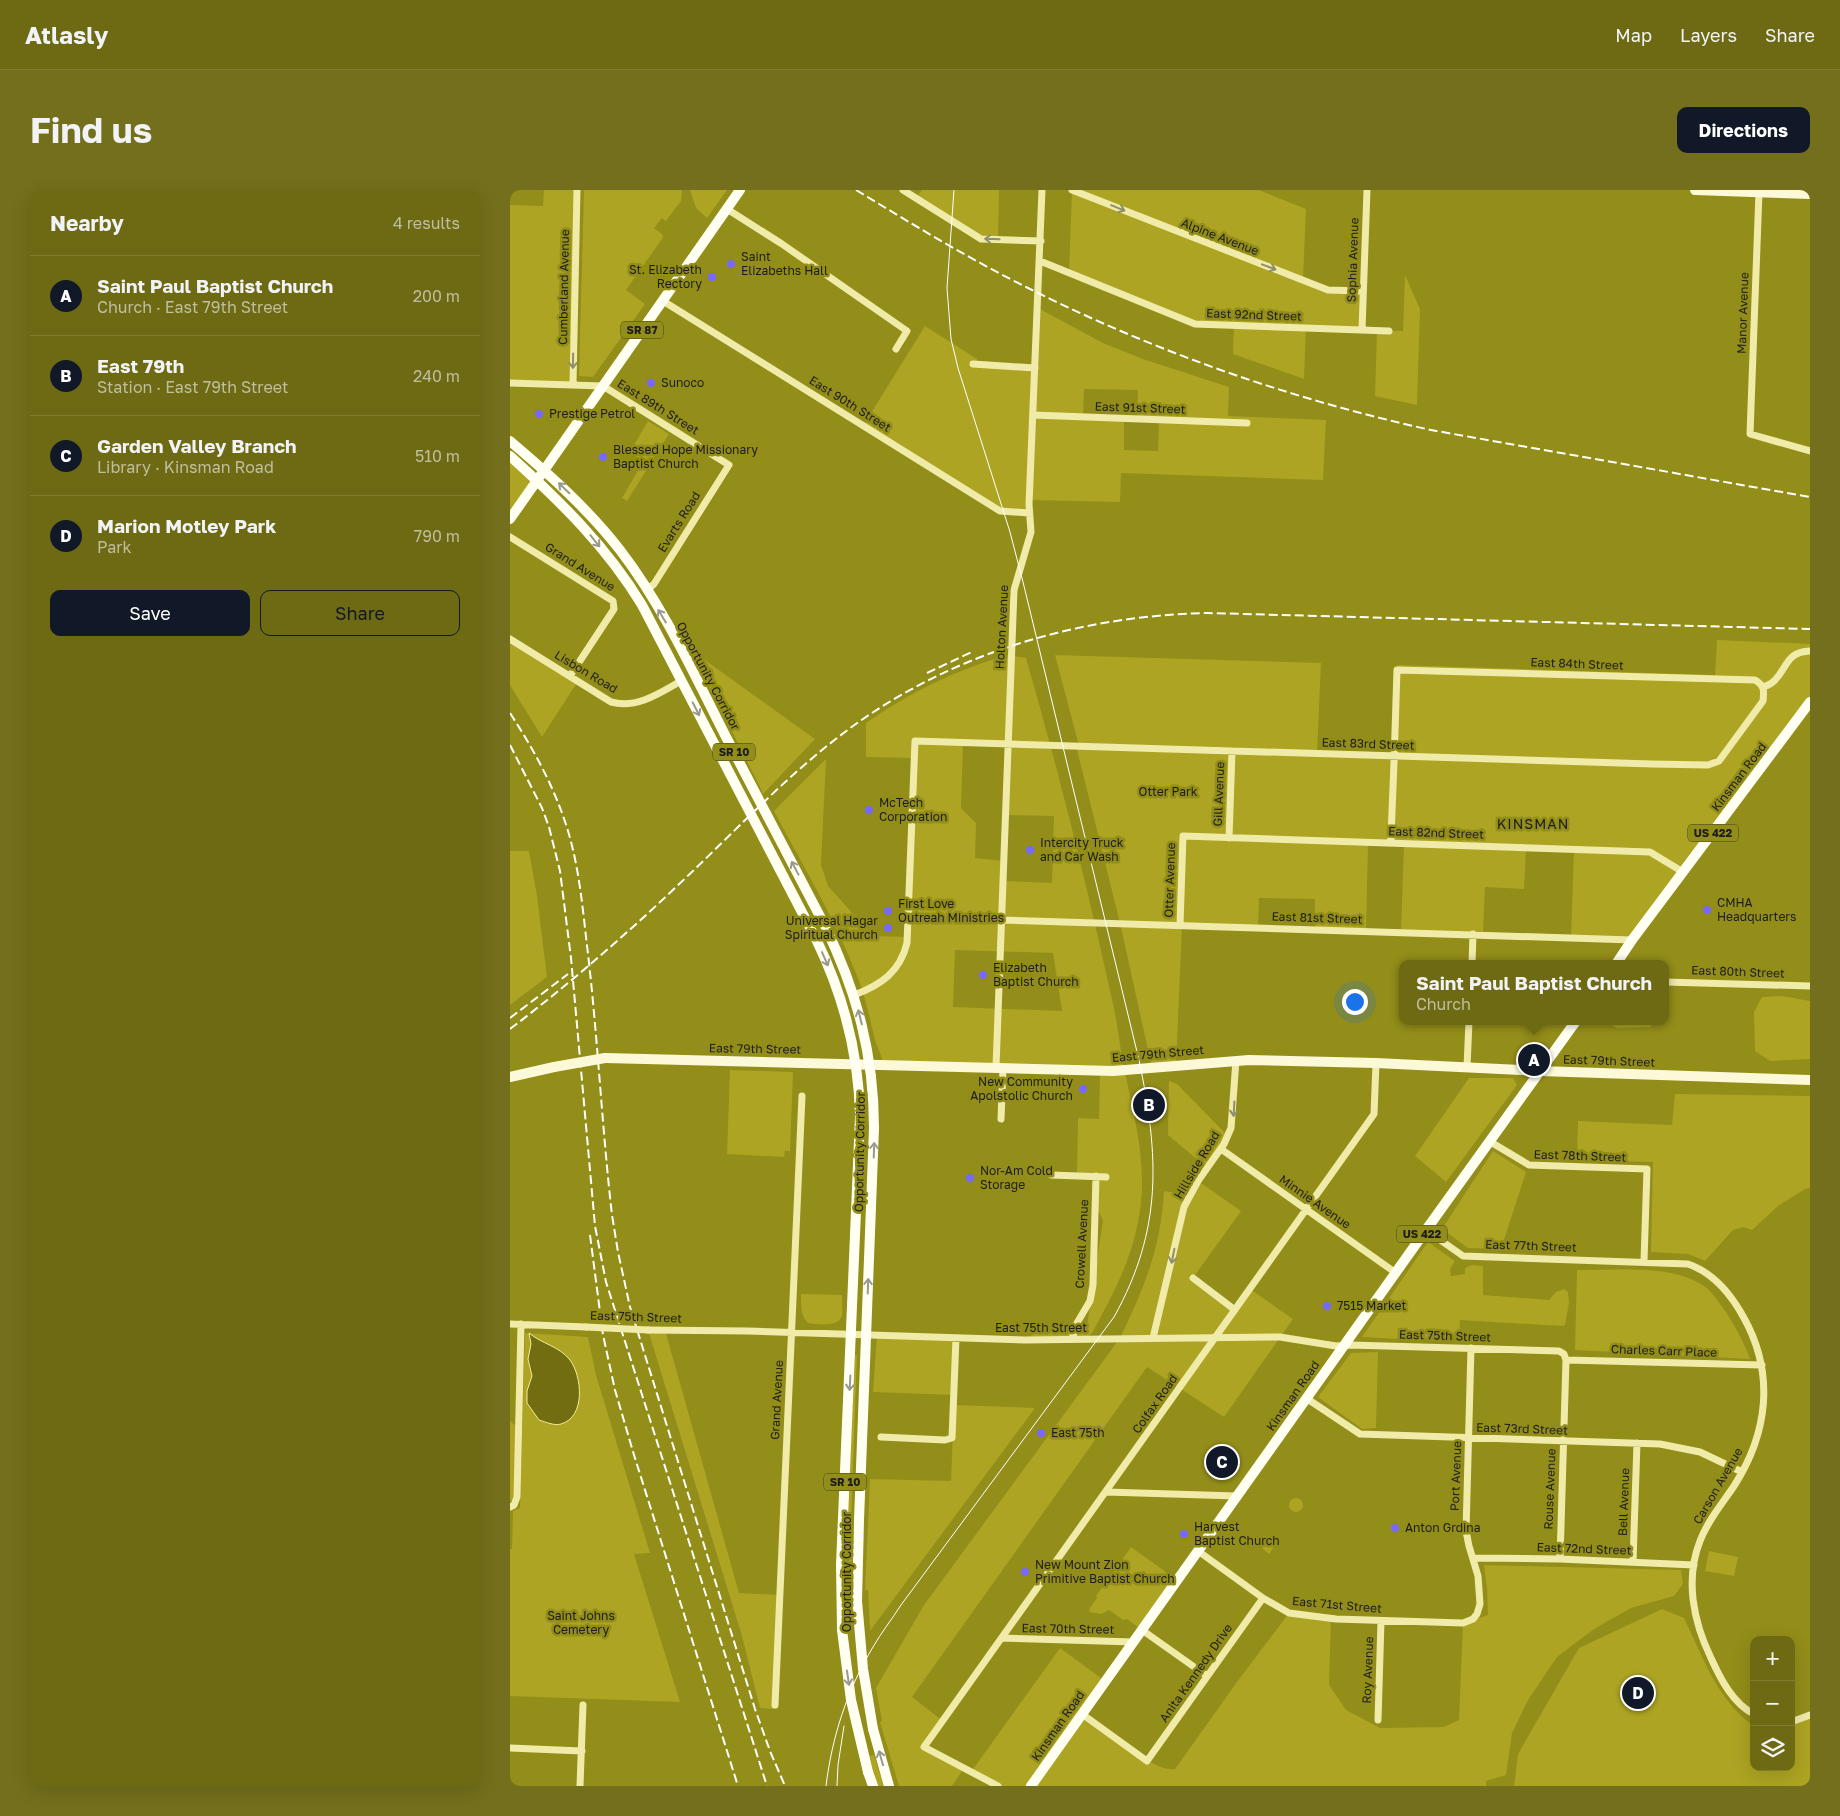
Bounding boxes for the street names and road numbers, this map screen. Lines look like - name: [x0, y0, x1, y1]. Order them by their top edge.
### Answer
- street label: Alpine Avenue: [1179, 215, 1261, 258]
- street label: Sophia Avenue: [1344, 217, 1361, 303]
- street label: Cumberland Avenue: [555, 229, 572, 345]
- street label: Manor Avenue: [1734, 272, 1751, 354]
- street label: East 92nd Street: [1206, 305, 1302, 324]
- road number: SR 87: [621, 322, 663, 338]
- street label: East 90th Street: [807, 372, 894, 435]
- street label: East 89th Street: [615, 375, 702, 438]
- street label: East 91st Street: [1094, 398, 1186, 417]
- street label: Evarts Road: [654, 489, 703, 555]
- street label: Grand Avenue: [542, 539, 618, 594]
- street label: Holton Avenue: [992, 584, 1011, 670]
- street label: Opportunity Corridor: [674, 619, 743, 733]
- street label: Lisbon Road: [552, 647, 620, 696]
- street label: East 84th Street: [1530, 654, 1624, 673]
- street label: East 83rd Street: [1321, 734, 1415, 753]
- street label: Kinsman Road: [1708, 739, 1769, 814]
- road number: SR 10: [713, 744, 755, 760]
- street label: Gill Avenue: [1210, 761, 1227, 827]
- street label: East 82nd Street: [1388, 823, 1484, 842]
- road number: US 422: [1688, 824, 1738, 841]
- street label: Otter Avenue: [1161, 842, 1178, 918]
- street label: East 81st Street: [1271, 908, 1363, 927]
- street label: East 80th Street: [1691, 962, 1785, 981]
- street label: East 79th Street: [709, 1040, 802, 1057]
- street label: East 79th Street: [1111, 1042, 1205, 1065]
- street label: East 79th Street: [1563, 1051, 1656, 1070]
- street label: Opportunity Corridor: [851, 1091, 868, 1212]
- street label: Hillside Road: [1170, 1128, 1223, 1201]
- street label: East 78th Street: [1534, 1146, 1627, 1165]
- street label: Minnie Avenue: [1277, 1171, 1354, 1232]
- street label: Crowell Avenue: [1072, 1199, 1091, 1289]
- road number: US 422: [1397, 1226, 1447, 1242]
- street label: East 77th Street: [1485, 1236, 1577, 1255]
- street label: East 75th Street: [590, 1307, 683, 1326]
- street label: East 75th Street: [995, 1320, 1087, 1335]
- street label: East 75th Street: [1399, 1326, 1492, 1345]
- street label: Charles Carr Place: [1611, 1341, 1717, 1360]
- street label: Kinsman Road: [1263, 1358, 1322, 1434]
- street label: Grand Avenue: [767, 1360, 786, 1440]
- street label: Colfax Road: [1129, 1371, 1180, 1436]
- street label: East 73rd Street: [1476, 1419, 1568, 1438]
- street label: Port Avenue: [1447, 1441, 1464, 1511]
- street label: Carson Avenue: [1690, 1445, 1746, 1527]
- street label: Rouse Avenue: [1541, 1448, 1558, 1530]
- street label: Bell Avenue: [1615, 1468, 1632, 1536]
- road number: SR 10: [824, 1474, 866, 1490]
- street label: Opportunity Corridor: [839, 1511, 854, 1632]
- street label: East 72nd Street: [1536, 1539, 1632, 1558]
- street label: East 71st Street: [1292, 1593, 1383, 1616]
- street label: East 70th Street: [1022, 1620, 1115, 1637]
- street label: Anita Kennedy Drive: [1156, 1621, 1235, 1725]
- street label: Roy Avenue: [1359, 1636, 1376, 1704]
- street label: Kinsman Road: [1028, 1688, 1087, 1764]

